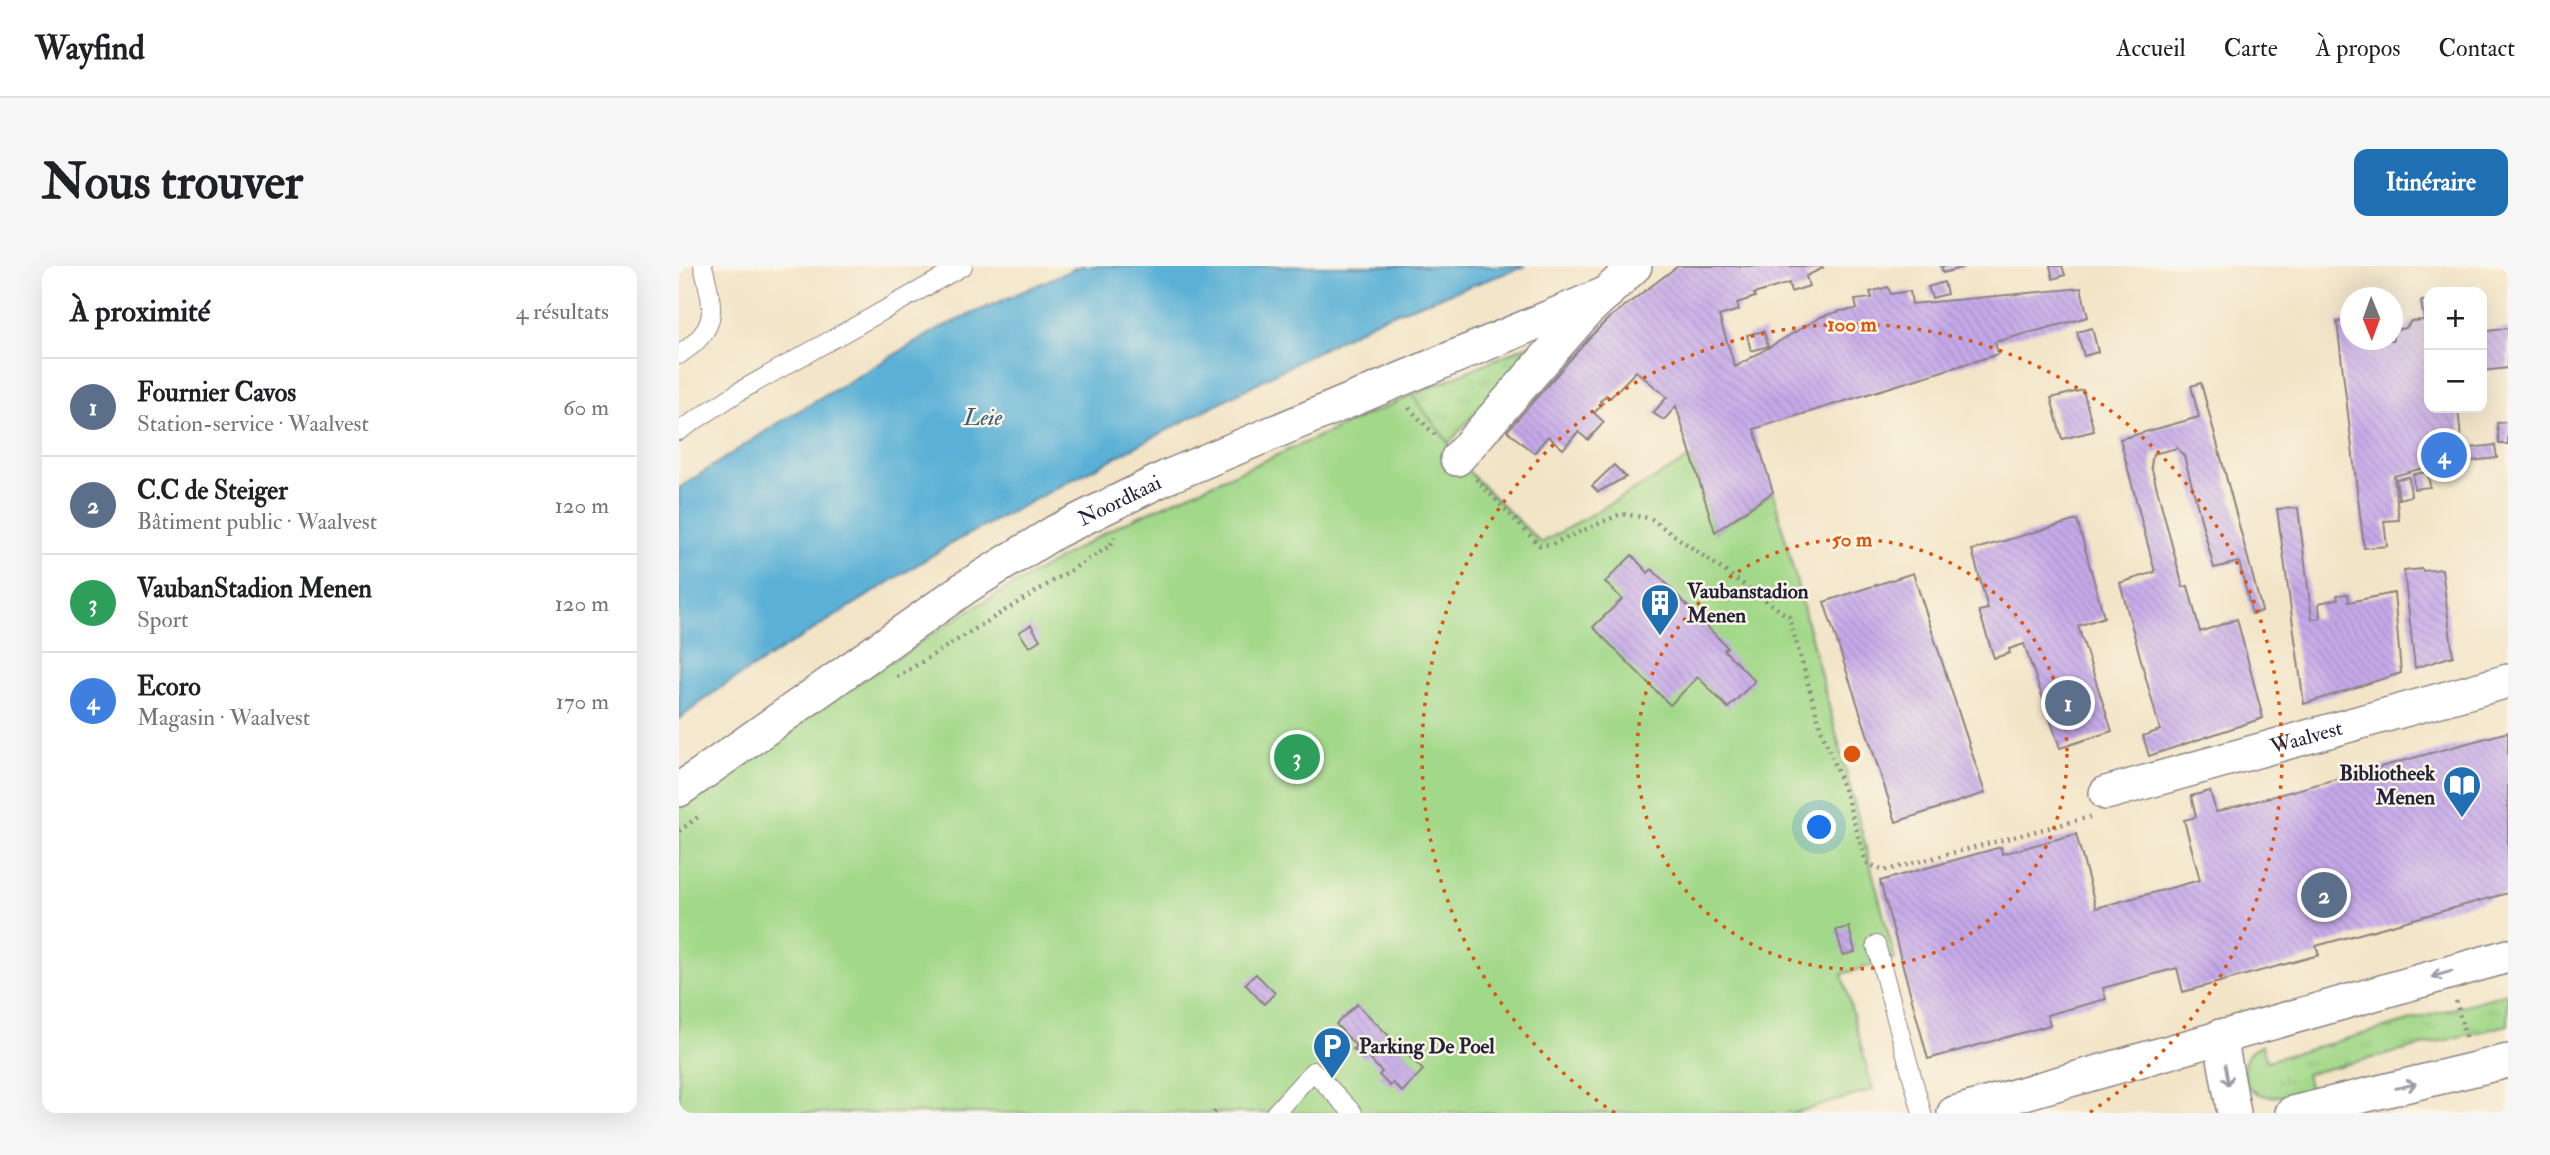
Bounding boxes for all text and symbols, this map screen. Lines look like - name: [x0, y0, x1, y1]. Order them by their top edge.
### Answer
- text: Wayfind: [35, 28, 145, 69]
- text: Accueil: [2116, 33, 2186, 64]
- text: Carte: [2224, 33, 2278, 64]
- text: À propos: [2316, 33, 2401, 64]
- text: Contact: [2439, 33, 2515, 64]
- button: Itinéraire: [2354, 149, 2508, 216]
- text: Nous trouver: [42, 152, 303, 213]
- north arrow: [2340, 287, 2403, 350]
- map controls: [2424, 287, 2487, 413]
- button: +: [2424, 287, 2487, 350]
- text: À proximité: [70, 293, 210, 330]
- text: 4 résultats: [516, 297, 609, 326]
- text: 100 m: [1827, 311, 1878, 338]
- button: −: [2424, 350, 2487, 413]
- text: Fournier Cavos: [137, 377, 296, 409]
- text: 1: [89, 393, 97, 422]
- text: 60 m: [563, 393, 609, 422]
- water label: Leie: [963, 403, 1002, 432]
- text: Station-service · Waalvest: [137, 409, 369, 438]
- pin: 4: [2421, 429, 2467, 481]
- street label: Noordkaai: [1073, 468, 1166, 532]
- text: C.C de Steiger: [137, 475, 288, 507]
- text: 2: [87, 491, 99, 520]
- text: 120 m: [555, 491, 609, 520]
- text: Bâtiment public · Waalvest: [137, 507, 377, 536]
- text: 50 m: [1832, 526, 1873, 553]
- text: VaubanStadion Menen: [137, 573, 372, 605]
- place label: Vaubanstadion Menen: [1686, 578, 1809, 629]
- building icon: Vaubanstadion Menen: [1639, 582, 1681, 637]
- text: 3: [89, 589, 97, 618]
- text: 120 m: [555, 589, 609, 618]
- text: Sport: [137, 605, 189, 634]
- text: Ecoro: [137, 671, 201, 703]
- pin: 1: [2045, 677, 2091, 729]
- text: 4: [87, 687, 99, 716]
- text: 170 m: [556, 687, 609, 716]
- text: Magasin · Waalvest: [137, 703, 310, 732]
- street label: Waalvest: [2266, 714, 2346, 760]
- pin: 3: [1274, 731, 1320, 783]
- centre of rings: [1840, 742, 1864, 766]
- place label: Bibliotheek Menen: [2339, 760, 2436, 811]
- library icon: Bibliotheek Menen: [2441, 764, 2483, 819]
- your location: [1802, 810, 1836, 844]
- pin: 2: [2301, 869, 2347, 921]
- one-way arrow: [2431, 969, 2453, 982]
- parking icon: Parking De Poel: [1311, 1025, 1353, 1080]
- place label: Parking De Poel: [1359, 1033, 1495, 1060]
- one-way arrow: [2221, 1063, 2234, 1086]
- one-way arrow: [2394, 1079, 2417, 1092]

